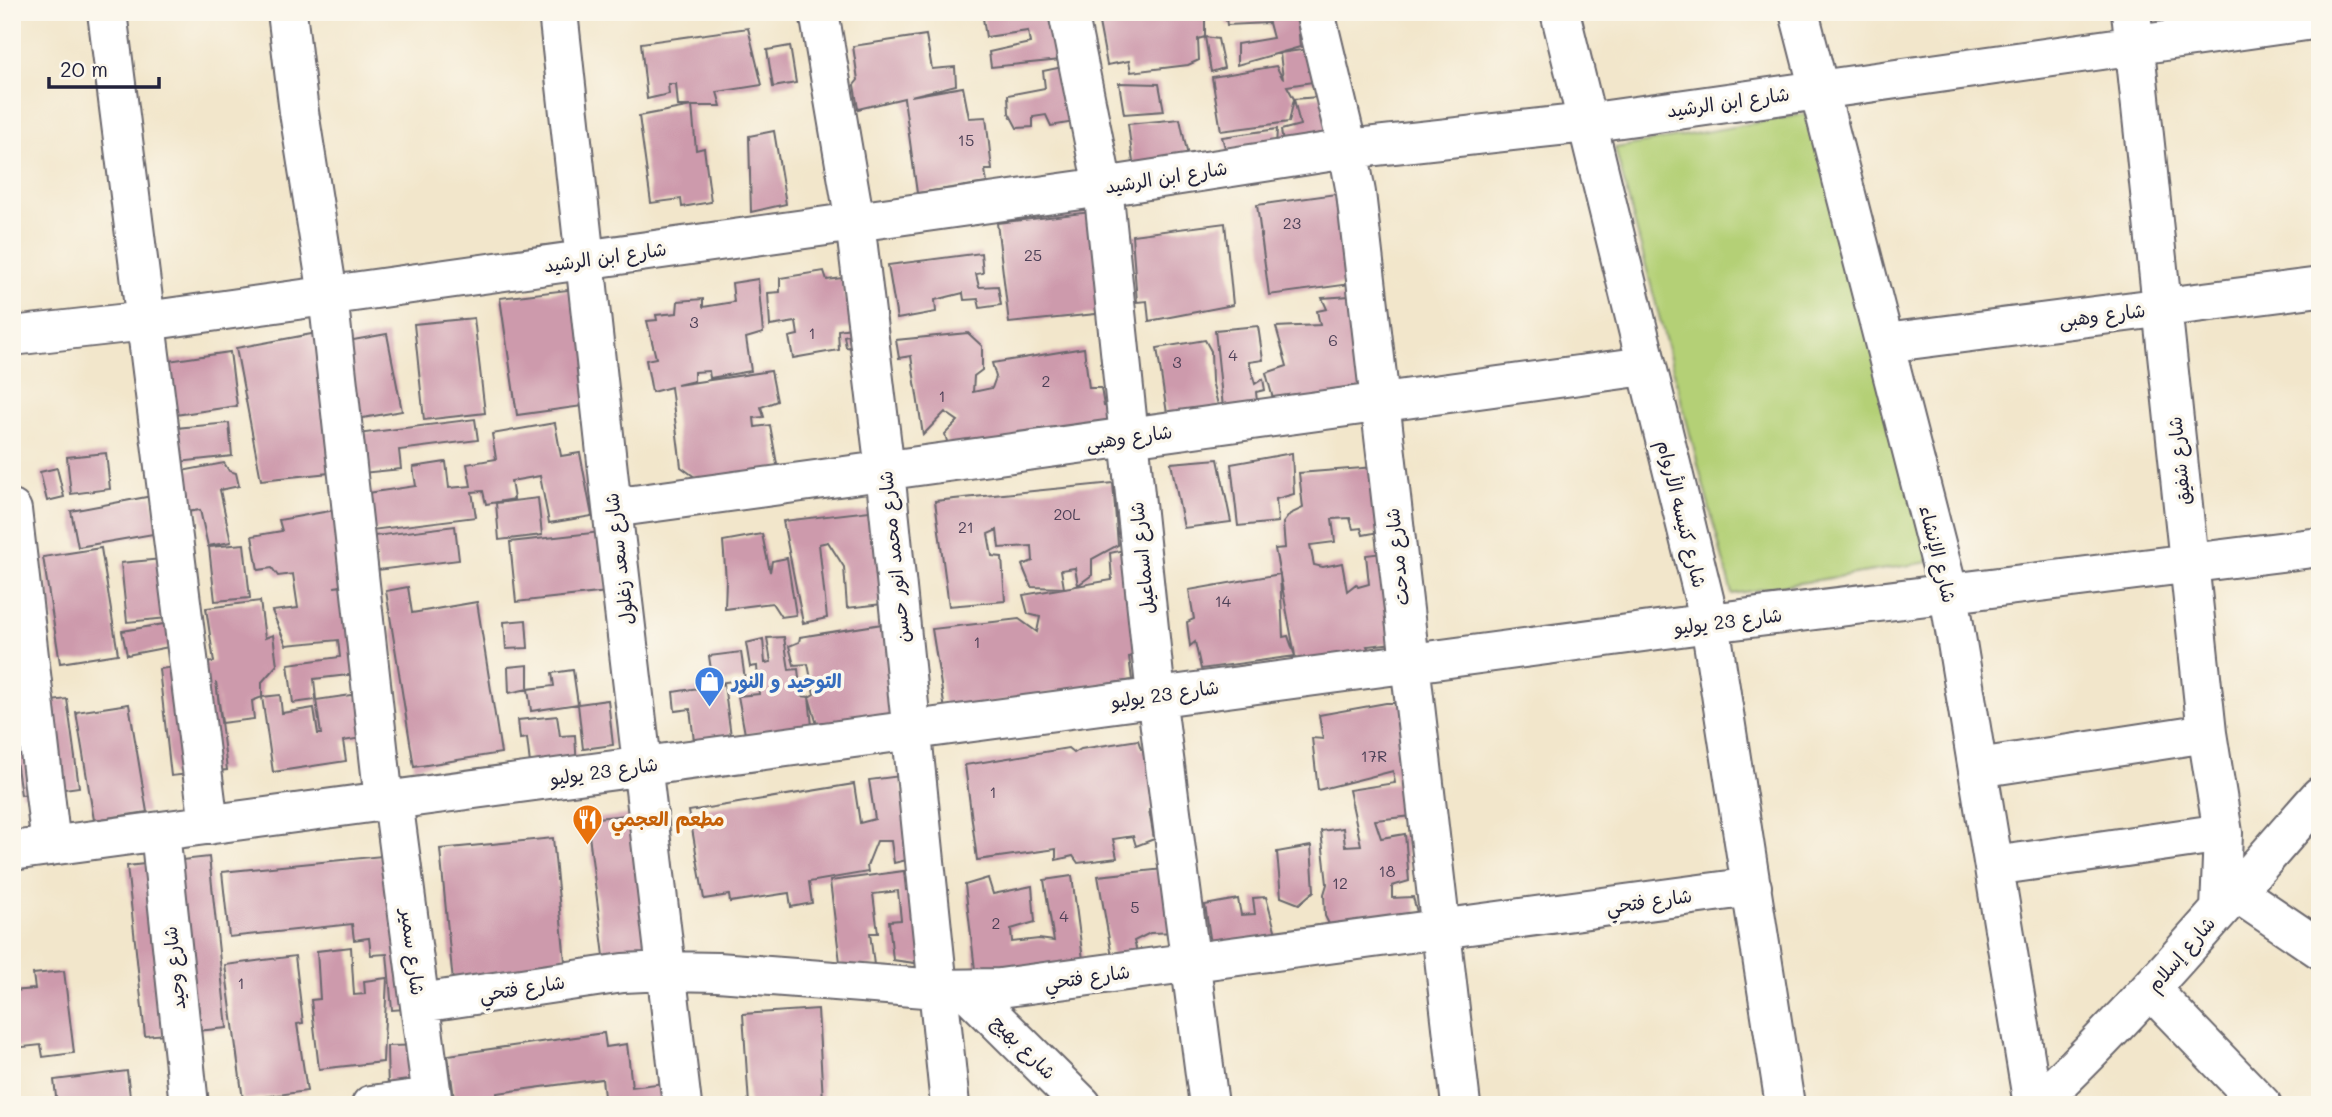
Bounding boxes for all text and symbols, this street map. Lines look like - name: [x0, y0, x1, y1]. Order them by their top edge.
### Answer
- scale bar: [49, 46, 159, 90]
- text: 20 m: [60, 55, 108, 82]
- street label: شارع ابن الرشيد: [1665, 81, 1791, 124]
- house number: 15: [958, 129, 974, 150]
- street label: شارع ابن الرشيد: [1103, 154, 1229, 201]
- house number: 23: [1283, 212, 1301, 233]
- street label: شارع ابن الرشيد: [542, 236, 668, 279]
- house number: 25: [1024, 244, 1042, 265]
- street label: شارع وهبى: [2057, 297, 2147, 334]
- house number: 3: [689, 311, 699, 332]
- house number: 1: [808, 322, 816, 343]
- house number: 6: [1328, 329, 1338, 350]
- house number: 4: [1228, 344, 1238, 365]
- house number: 3: [1172, 351, 1182, 372]
- house number: 2: [1042, 370, 1050, 391]
- house number: 1: [938, 385, 946, 406]
- street label: شارع شفيق: [2161, 415, 2198, 507]
- street label: شارع وهبى: [1084, 418, 1174, 457]
- street label: شارع كنيسه الأروام: [1649, 437, 1713, 591]
- street label: شارع محمد انور حسن: [872, 469, 917, 644]
- street label: شارع سعد زغلول: [598, 491, 641, 627]
- street label: شارع اسماعيل: [1123, 500, 1162, 615]
- street label: شارع الإنشاء: [1912, 502, 1963, 606]
- house number: 20L: [1053, 503, 1081, 524]
- street label: شارع مدحت: [1379, 507, 1416, 607]
- house number: 21: [958, 516, 974, 537]
- house number: 14: [1215, 590, 1232, 611]
- street label: شارع 23 يوليو: [1671, 601, 1784, 642]
- house number: 1: [973, 631, 981, 652]
- shop icon: التوحيد و النور: [692, 664, 726, 708]
- place label: التوحيد و النور: [730, 668, 842, 695]
- street label: شارع 23 يوليو: [1108, 674, 1221, 716]
- house number: 17R: [1361, 745, 1387, 766]
- street label: شارع 23 يوليو: [547, 751, 660, 793]
- house number: 1: [989, 781, 997, 802]
- restaurant icon: مطعم العجمي: [571, 802, 605, 846]
- place label: مطعم العجمي: [611, 806, 724, 836]
- house number: 18: [1379, 860, 1396, 881]
- house number: 12: [1332, 872, 1348, 893]
- street label: شارع فتحي: [1604, 882, 1694, 924]
- house number: 5: [1130, 896, 1140, 917]
- street label: شارع سمير: [394, 905, 431, 997]
- house number: 4: [1059, 905, 1069, 926]
- street label: شارع إسلام: [2141, 911, 2223, 999]
- house number: 2: [992, 912, 1000, 933]
- street label: شارع وحيد: [157, 925, 192, 1011]
- street label: شارع فتحي: [1042, 958, 1132, 1000]
- street label: شارع فتحي: [477, 968, 567, 1012]
- house number: 1: [237, 972, 245, 993]
- street label: شارع بهيج: [985, 1009, 1062, 1086]

